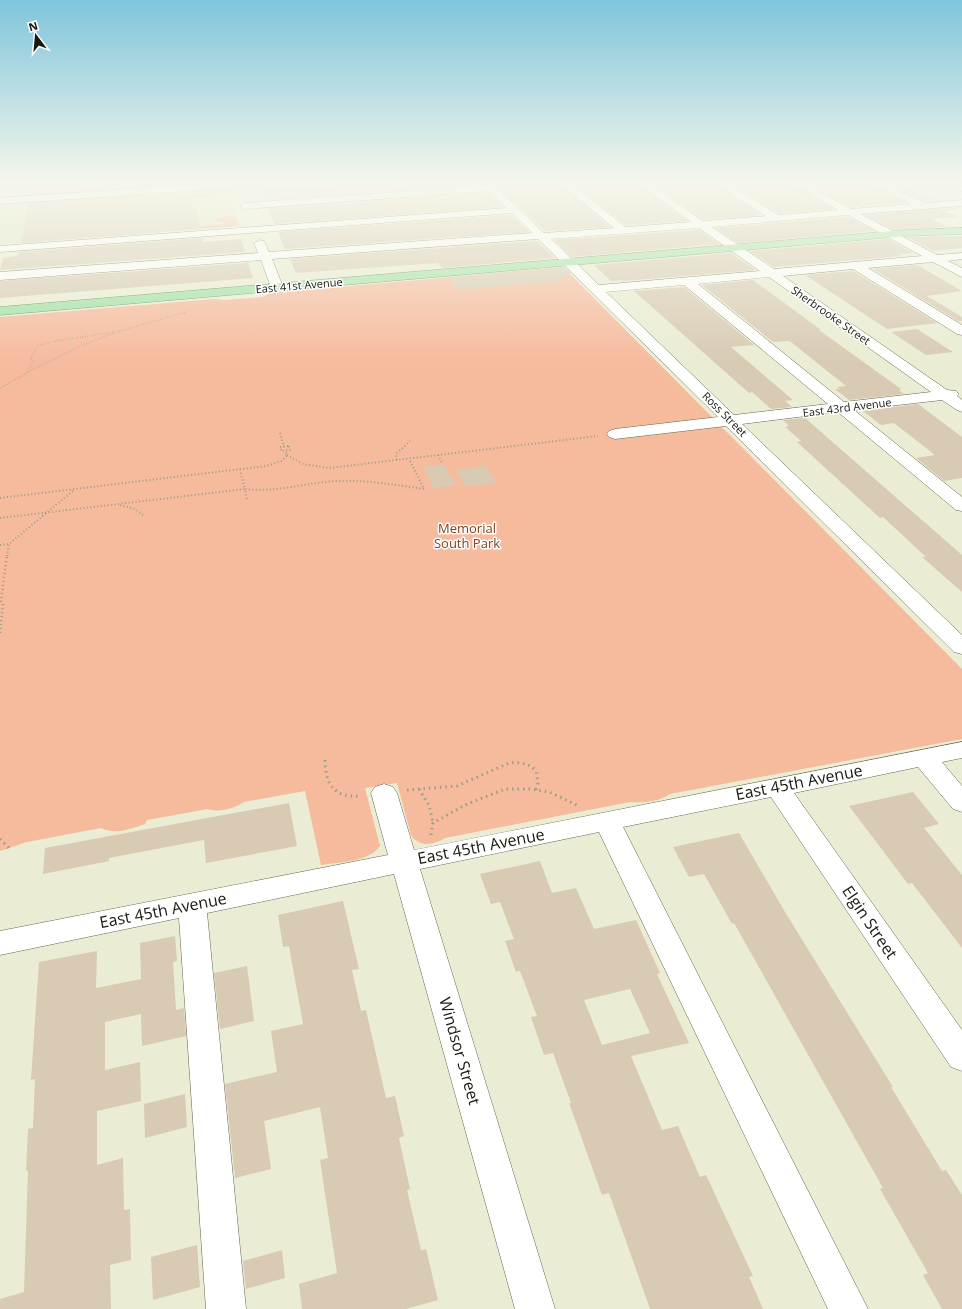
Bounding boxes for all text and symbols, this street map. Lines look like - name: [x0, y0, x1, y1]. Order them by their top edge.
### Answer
- north arrow: [16, 16, 56, 56]
- text: N: [27, 17, 39, 34]
- street label: East 41st Avenue: [255, 274, 343, 296]
- street label: Sherbrooke Street: [788, 282, 874, 348]
- street label: Ross Street: [699, 388, 751, 440]
- street label: East 43rd Avenue: [802, 394, 892, 420]
- park label: Memorial South Park: [434, 519, 500, 552]
- street label: East 45th Avenue: [734, 759, 864, 805]
- street label: East 45th Avenue: [416, 823, 546, 869]
- street label: Elgin Street: [837, 881, 903, 963]
- street label: East 45th Avenue: [98, 887, 228, 933]
- street label: Windsor Street: [434, 995, 486, 1108]

